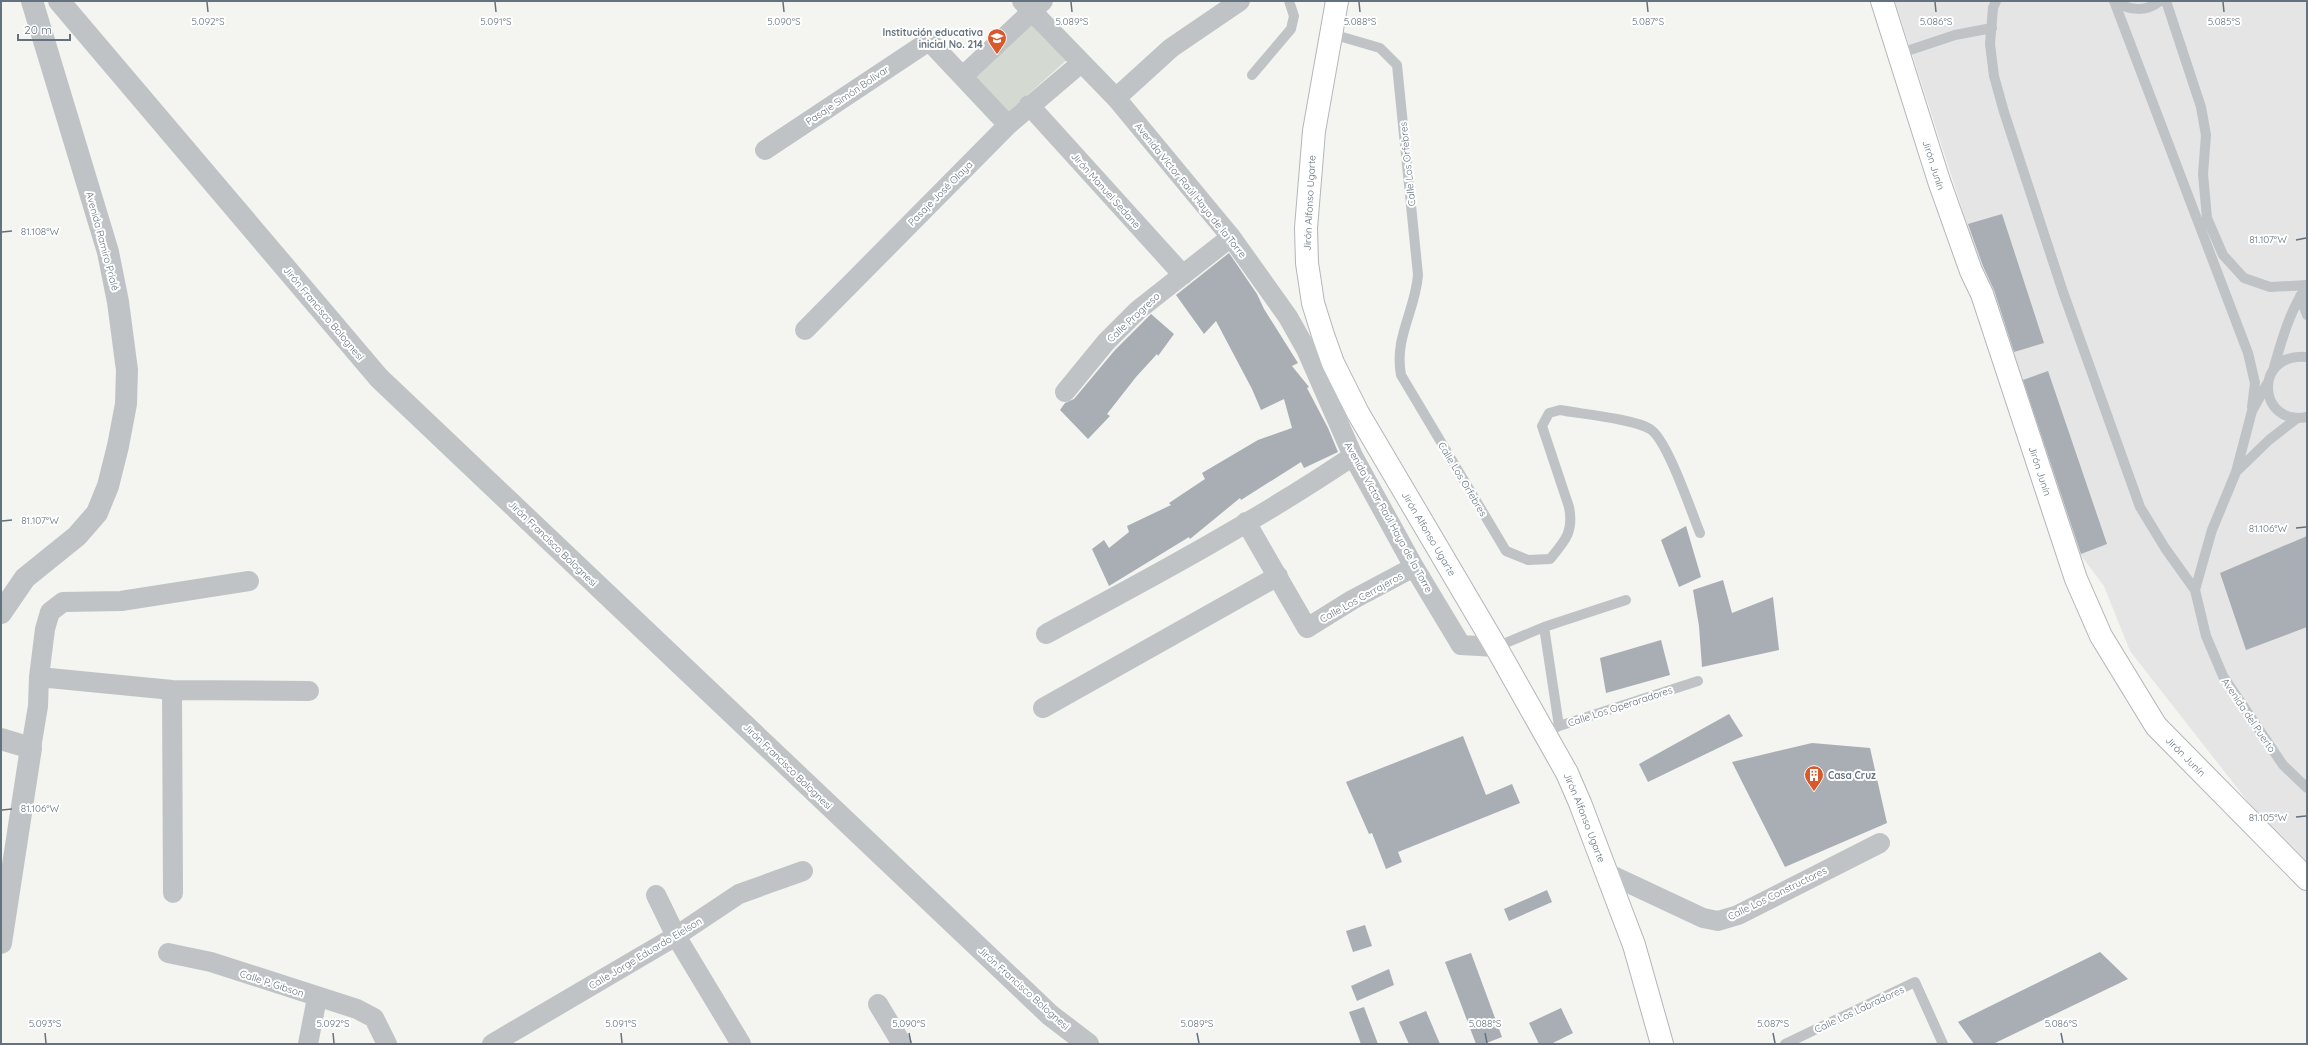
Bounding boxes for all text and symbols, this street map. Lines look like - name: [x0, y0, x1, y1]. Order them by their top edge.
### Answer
- text: 5.092°S: [191, 15, 225, 28]
- text: 5.091°S: [480, 15, 512, 28]
- text: 5.090°S: [767, 15, 801, 28]
- text: 5.089°S: [1056, 15, 1089, 28]
- text: 5.088°S: [1344, 15, 1377, 28]
- text: 5.087°S: [1632, 15, 1664, 28]
- text: 5.086°S: [1920, 15, 1953, 28]
- text: 5.085°S: [2208, 15, 2241, 28]
- scale bar: [18, 16, 70, 42]
- text: 20 m: [24, 22, 52, 37]
- place label: Institución educativa inicial No. 214: [882, 26, 983, 51]
- school or university icon: Institución educativa inicial No. 214: [986, 27, 1008, 55]
- street label: Pasaje Simón Bolívar: [803, 63, 891, 128]
- street label: Avenida Víctor Raúl Haya de la Torre: [1132, 120, 1250, 261]
- street label: Calle Los Orfebres: [1397, 121, 1418, 207]
- street label: Jirón Junín: [1919, 139, 1948, 192]
- street label: Jirón Manuel Sedane: [1068, 150, 1143, 231]
- street label: Jirón Alfonso Ugarte: [1301, 155, 1319, 251]
- street label: Pasaje José Olaya: [905, 158, 976, 229]
- street label: Avenida Ramiro Prialé: [83, 190, 122, 292]
- text: 81.108°W: [21, 225, 60, 238]
- text: 81.107°W: [2249, 233, 2287, 246]
- street label: Jirón Francisco Bolognesi: [281, 264, 367, 363]
- street label: Calle Progreso: [1104, 290, 1162, 345]
- street label: Avenida Víctor Raúl Haya de la Torre: [1342, 440, 1436, 595]
- street label: Calle Los Orfebres: [1435, 440, 1490, 519]
- street label: Jirón Junín: [2026, 445, 2054, 497]
- street label: Jirón Alfonso Ugarte: [1399, 489, 1459, 579]
- street label: Jirón Francisco Bolognesi: [505, 497, 600, 589]
- text: 81.107°W: [21, 514, 59, 527]
- text: 81.106°W: [2249, 522, 2288, 535]
- street label: Calle Los Cerrajeros: [1318, 569, 1405, 626]
- street label: Avenida del Puerto: [2219, 676, 2278, 755]
- street label: Calle Los Operaradores: [1566, 683, 1674, 730]
- street label: Jirón Francisco Bolognesi: [740, 720, 835, 812]
- street label: Jirón Junín: [2163, 734, 2208, 779]
- building icon: Casa Cruz: [1803, 764, 1825, 792]
- place label: Casa Cruz: [1828, 769, 1876, 782]
- street label: Jirón Alfonso Ugarte: [1560, 770, 1608, 865]
- text: 81.106°W: [21, 802, 60, 815]
- text: 81.105°W: [2249, 811, 2288, 824]
- street label: Calle Los Constructores: [1725, 864, 1829, 923]
- street label: Calle Jorge Eduardo Eielson: [586, 914, 704, 992]
- street label: Jirón Francisco Bolognesi: [975, 944, 1072, 1033]
- street label: Calle P. Gibson: [238, 967, 306, 1000]
- street label: Calle Los Labradores: [1812, 983, 1906, 1036]
- text: 5.093°S: [29, 1017, 62, 1030]
- text: 5.092°S: [316, 1017, 350, 1030]
- text: 5.091°S: [605, 1017, 637, 1030]
- text: 5.090°S: [892, 1017, 926, 1030]
- text: 5.089°S: [1181, 1017, 1214, 1030]
- text: 5.088°S: [1469, 1017, 1502, 1030]
- text: 5.087°S: [1757, 1017, 1789, 1030]
- text: 5.086°S: [2045, 1017, 2078, 1030]

